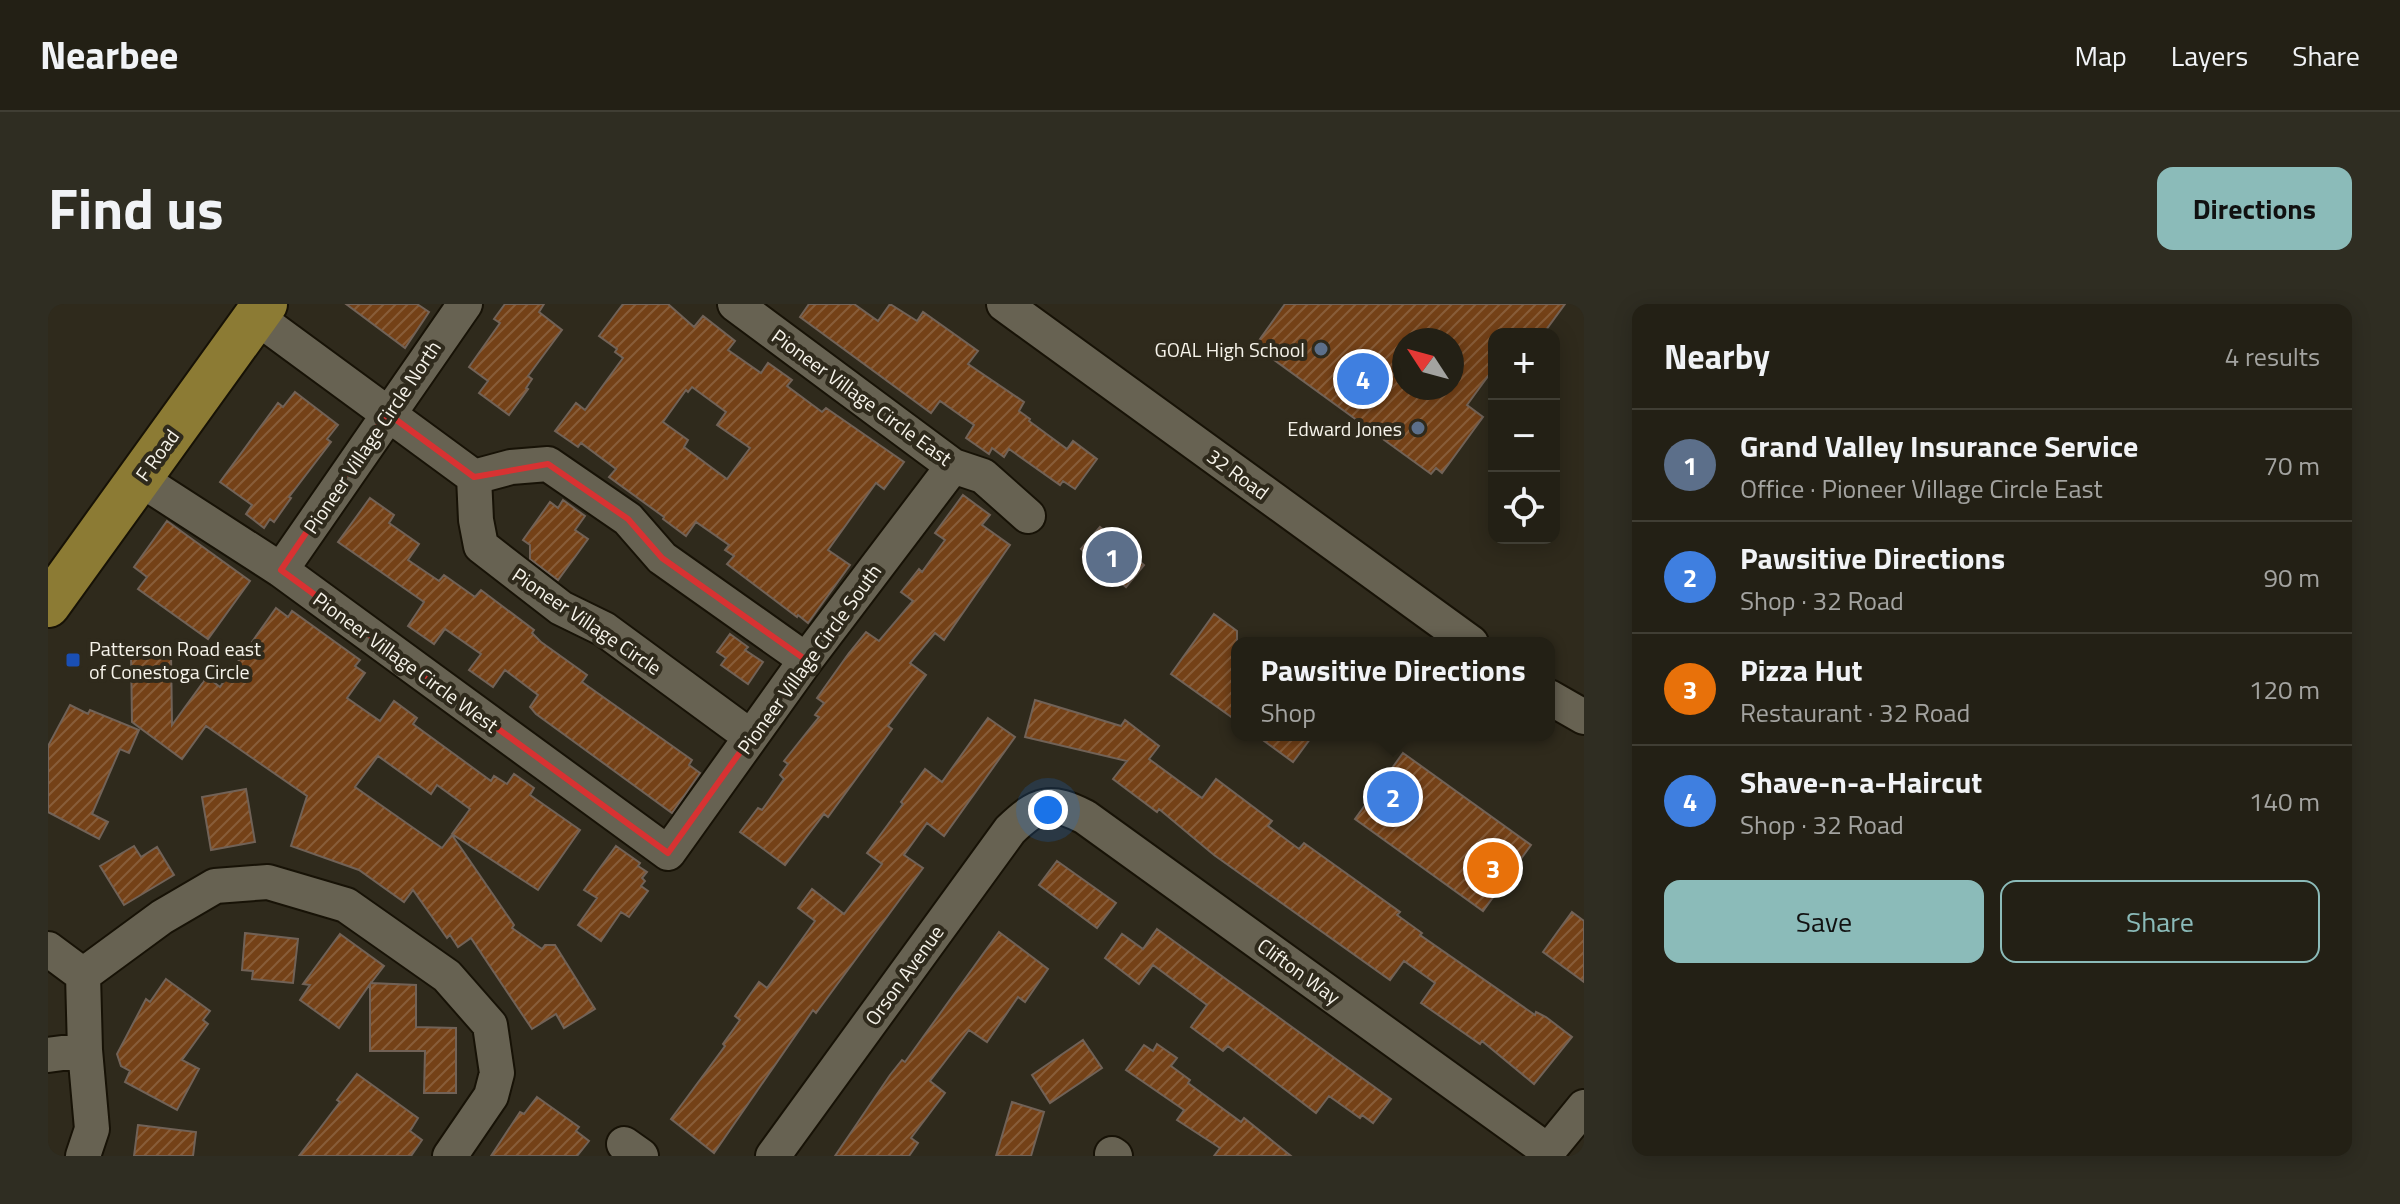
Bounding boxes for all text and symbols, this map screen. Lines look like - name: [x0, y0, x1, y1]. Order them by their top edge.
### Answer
- text: Nearbee: [40, 26, 178, 84]
- text: Map: [2074, 34, 2127, 77]
- text: Layers: [2171, 34, 2248, 77]
- text: Share: [2292, 34, 2360, 77]
- text: Find us: [48, 166, 224, 251]
- button: Directions: [2157, 167, 2352, 250]
- street label: Pioneer Village Circle East: [765, 321, 959, 473]
- north arrow: [1392, 328, 1464, 400]
- map controls: [1488, 328, 1560, 544]
- button: +: [1488, 328, 1560, 400]
- text: Nearby: [1664, 330, 1770, 382]
- street label: Pioneer Village Circle North: [296, 334, 448, 540]
- place label: GOAL High School: [1154, 334, 1305, 365]
- text: 4 results: [2225, 337, 2320, 376]
- marker: GOAL High School: [1312, 340, 1330, 358]
- pin: 4: [1337, 349, 1389, 409]
- button: −: [1488, 400, 1560, 472]
- place label: Edward Jones: [1287, 413, 1402, 444]
- marker: Edward Jones: [1409, 419, 1427, 437]
- street label: F Road: [127, 422, 187, 488]
- text: Grand Valley Insurance Service: [1740, 423, 2138, 469]
- street label: 32 Road: [1201, 441, 1275, 507]
- text: 1: [1683, 446, 1697, 485]
- text: 70 m: [2263, 446, 2320, 485]
- text: Office · Pioneer Village Circle East: [1740, 469, 2103, 508]
- button: locate: [1488, 472, 1560, 544]
- pin: 1: [1086, 527, 1138, 587]
- text: Pawsitive Directions: [1740, 535, 2005, 581]
- street label: Pioneer Village Circle South: [729, 557, 889, 761]
- text: 2: [1683, 558, 1697, 597]
- text: 90 m: [2263, 558, 2320, 597]
- street label: Pioneer Village Circle: [506, 559, 668, 683]
- text: Shop · 32 Road: [1740, 581, 1904, 620]
- street label: Pioneer Village Circle West: [307, 584, 505, 740]
- place label: Patterson Road east of Conestoga Circle: [89, 633, 261, 687]
- popup: [1231, 637, 1555, 741]
- text: Pawsitive Directions: [1260, 647, 1526, 693]
- text: Pizza Hut: [1740, 647, 1862, 693]
- marker: Patterson Road east of Conestoga Circle: [64, 651, 82, 669]
- text: 3: [1683, 670, 1697, 709]
- text: 120 m: [2249, 670, 2320, 709]
- text: Shop: [1260, 693, 1316, 732]
- text: Restaurant · 32 Road: [1740, 693, 1970, 732]
- text: Shave-n-a-Haircut: [1740, 759, 1982, 805]
- pin: 2: [1367, 767, 1419, 827]
- text: 4: [1683, 782, 1697, 821]
- text: 140 m: [2249, 782, 2320, 821]
- your location: [1028, 790, 1068, 830]
- text: Shop · 32 Road: [1740, 805, 1904, 844]
- pin: 3: [1467, 838, 1519, 898]
- button: Save: [1664, 880, 1984, 963]
- button: Share: [2000, 880, 2320, 963]
- street label: Orson Avenue: [857, 918, 951, 1032]
- street label: Clifton Way: [1251, 930, 1347, 1012]

